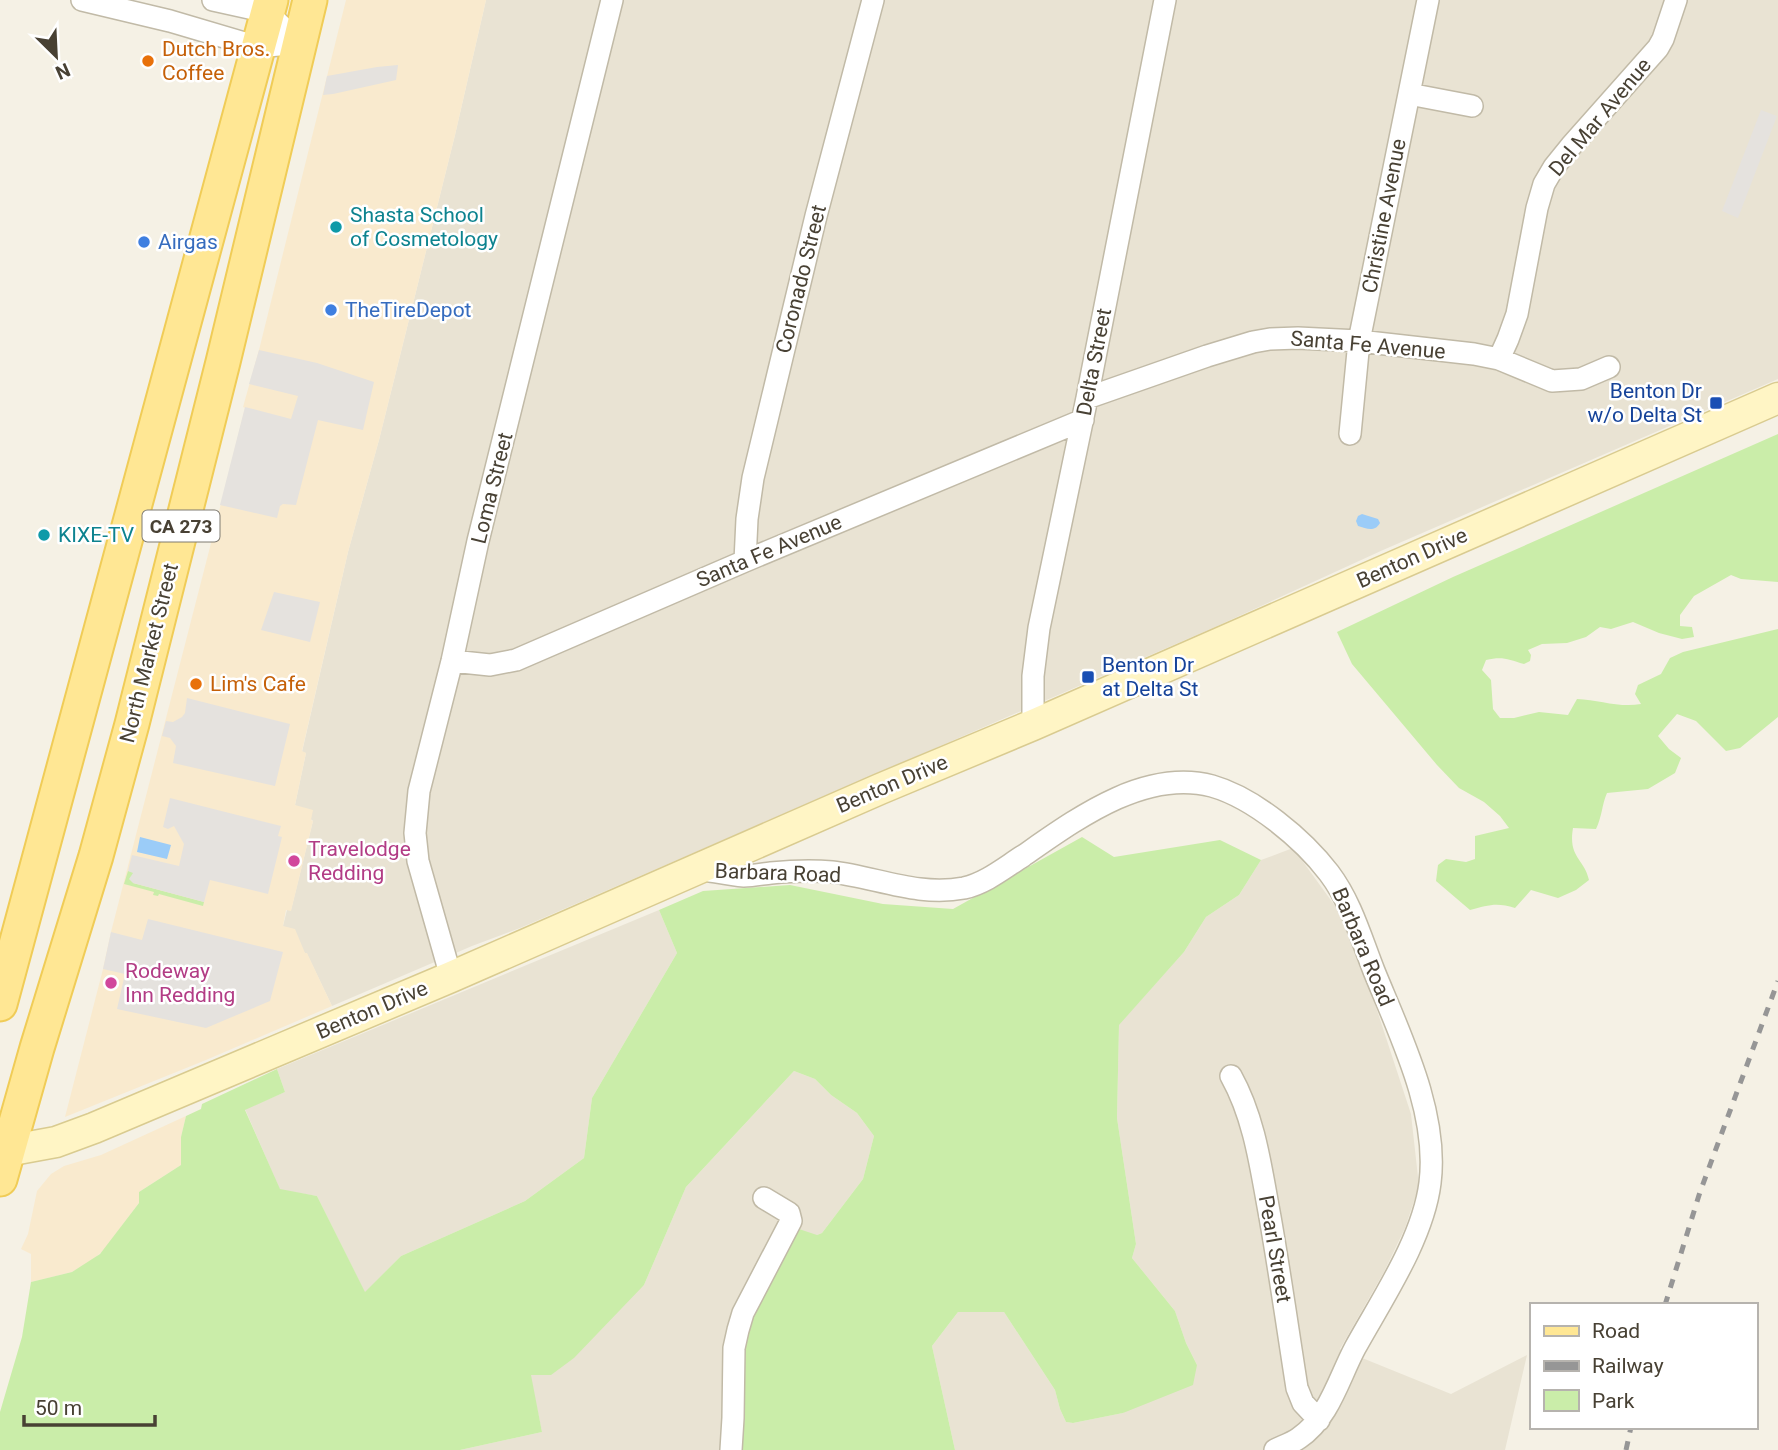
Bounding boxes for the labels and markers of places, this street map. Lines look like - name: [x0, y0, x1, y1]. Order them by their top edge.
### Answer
- place label: Dutch Bros. Coffee: [162, 37, 270, 85]
- marker: Dutch Bros. Coffee: [140, 53, 156, 69]
- place label: Shasta School of Cosmetology: [350, 203, 498, 251]
- marker: Shasta School of Cosmetology: [328, 219, 344, 235]
- place label: Airgas: [158, 230, 218, 254]
- marker: Airgas: [136, 234, 152, 250]
- place label: TheTireDepot: [345, 298, 472, 322]
- marker: TheTireDepot: [323, 302, 339, 318]
- place label: Benton Dr w/o Delta St: [1588, 379, 1702, 427]
- marker: Benton Dr w/o Delta St: [1708, 395, 1724, 411]
- place label: KIXE-TV: [58, 523, 135, 547]
- marker: KIXE-TV: [36, 527, 52, 543]
- place label: Benton Dr at Delta St: [1102, 653, 1198, 701]
- marker: Benton Dr at Delta St: [1080, 669, 1096, 685]
- place label: Lim's Cafe: [210, 672, 306, 696]
- marker: Lim's Cafe: [188, 676, 204, 692]
- place label: Travelodge Redding: [308, 837, 411, 885]
- marker: Travelodge Redding: [286, 853, 302, 869]
- place label: Rodeway Inn Redding: [125, 959, 235, 1007]
- marker: Rodeway Inn Redding: [103, 975, 119, 991]

